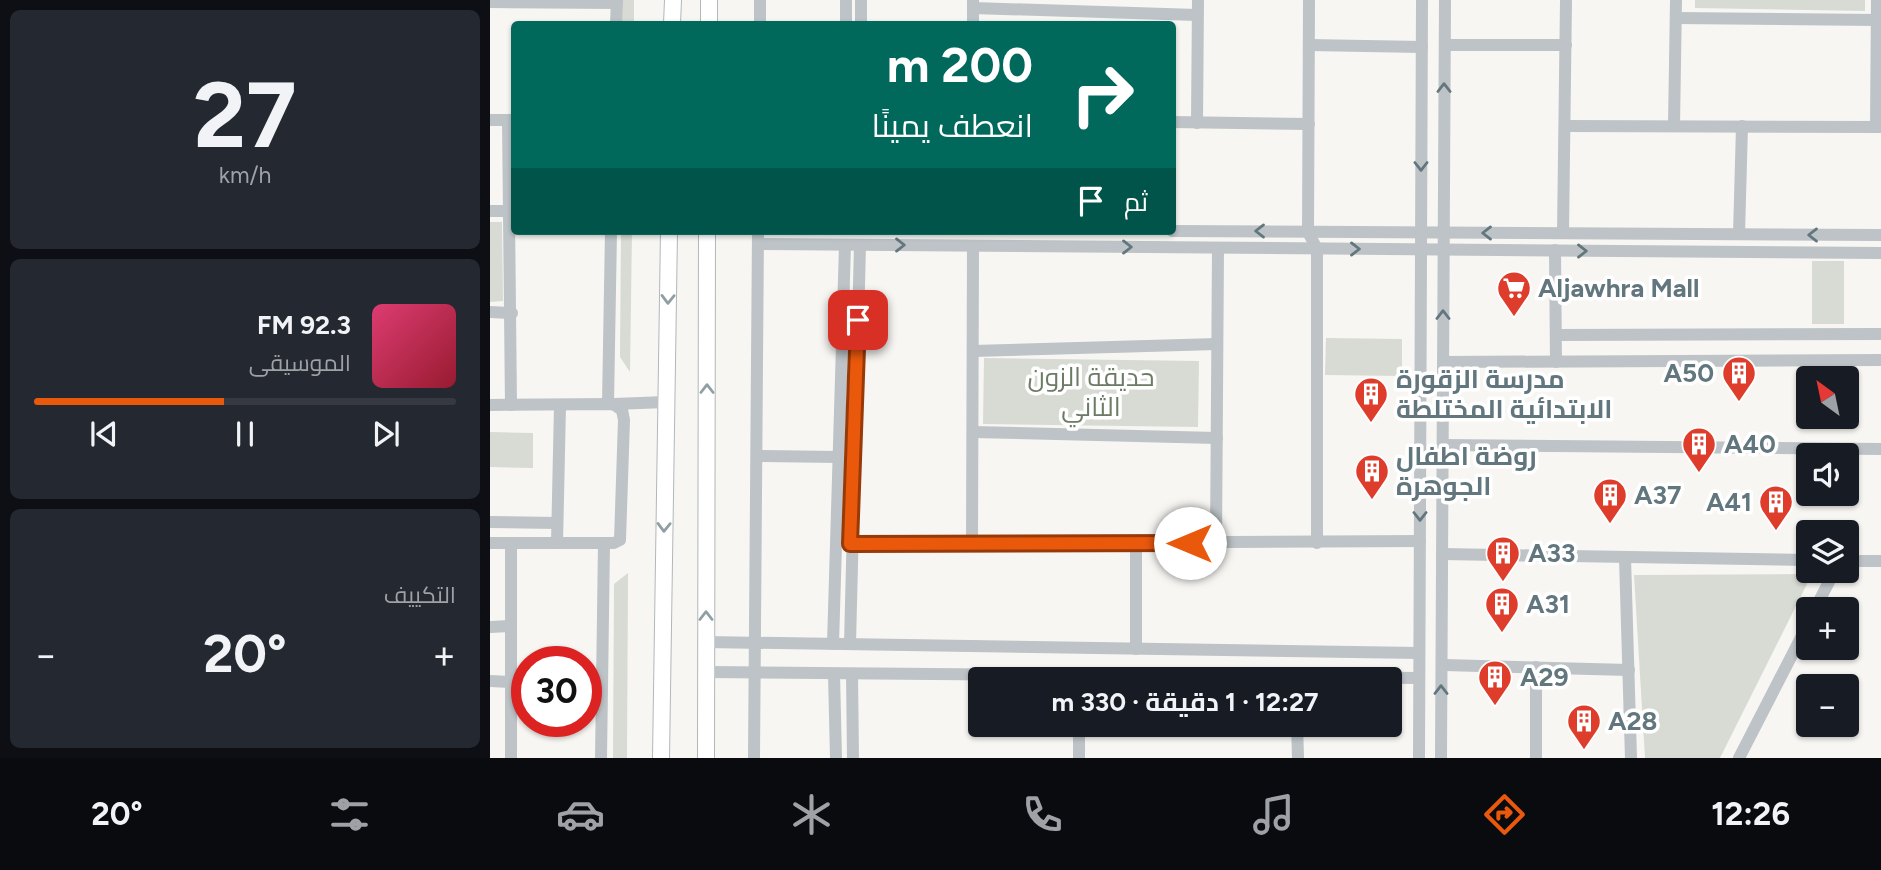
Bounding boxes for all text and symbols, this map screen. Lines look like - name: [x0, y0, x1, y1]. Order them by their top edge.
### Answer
- text: 200 m: [887, 35, 1033, 94]
- icon: right: [1057, 49, 1148, 140]
- text: 27: [193, 61, 297, 170]
- one-way arrow: [1436, 82, 1452, 93]
- text: انعطف يمينًا: [871, 107, 1033, 145]
- text: km/h: [219, 161, 271, 189]
- one-way arrow: [1414, 161, 1429, 172]
- icon: arrive: [1072, 182, 1110, 220]
- text: ثم: [1124, 186, 1148, 218]
- one-way arrow: [1254, 223, 1265, 239]
- one-way arrow: [1482, 225, 1492, 241]
- one-way arrow: [1807, 227, 1818, 243]
- one-way arrow: [895, 237, 906, 253]
- one-way arrow: [1123, 239, 1133, 255]
- one-way arrow: [1350, 241, 1361, 257]
- one-way arrow: [1578, 243, 1588, 259]
- supermarket icon: Aljawhra Mall: [1495, 269, 1533, 318]
- place label: Aljawhra Mall: [1538, 272, 1699, 304]
- pin: [828, 290, 888, 350]
- one-way arrow: [660, 294, 676, 305]
- icon: arrive: [839, 301, 877, 339]
- text: 92.3 FM: [257, 309, 351, 341]
- one-way arrow: [1435, 310, 1451, 320]
- text: الموسيقى: [249, 349, 351, 377]
- building icon: A50: [1720, 354, 1758, 403]
- place label: A50: [1663, 357, 1714, 389]
- park label: حديقة الزون الثاني: [1028, 361, 1154, 428]
- place label: مدرسة الزقورة الابتدائية المختلطة: [1396, 363, 1612, 425]
- north arrow: [1796, 366, 1858, 429]
- map controls: [1796, 366, 1859, 737]
- building icon: مدرسة الزقورة الابتدائية المختلطة: [1352, 375, 1390, 424]
- one-way arrow: [699, 383, 715, 394]
- icon: previous: [85, 415, 123, 453]
- icon: pause: [226, 415, 264, 453]
- icon: next: [367, 415, 405, 453]
- building icon: A40: [1680, 425, 1718, 474]
- place label: A40: [1724, 428, 1776, 460]
- place label: روضة اطفال الجوهرة: [1396, 440, 1537, 502]
- button: sound: [1796, 443, 1859, 506]
- building icon: روضة اطفال الجوهرة: [1353, 452, 1391, 501]
- building icon: A37: [1591, 476, 1629, 525]
- place label: A37: [1634, 479, 1681, 511]
- building icon: A41: [1757, 483, 1795, 532]
- place label: A41: [1706, 486, 1752, 518]
- position arrow: [1153, 506, 1227, 580]
- one-way arrow: [1412, 511, 1428, 522]
- button: layers: [1796, 520, 1859, 583]
- one-way arrow: [657, 521, 672, 532]
- building icon: A33: [1484, 534, 1522, 583]
- place label: A33: [1528, 537, 1575, 569]
- text: التكييف: [384, 581, 456, 609]
- building icon: A31: [1483, 585, 1521, 634]
- place label: A31: [1526, 588, 1570, 620]
- button: +: [1796, 597, 1859, 660]
- one-way arrow: [698, 611, 714, 621]
- text: 20°: [203, 623, 287, 685]
- text: −: [34, 632, 58, 678]
- text: +: [432, 632, 456, 678]
- speed limit sign: 30: [511, 646, 602, 737]
- building icon: A29: [1476, 658, 1514, 707]
- place label: A29: [1520, 661, 1569, 693]
- button: −: [1796, 674, 1859, 737]
- one-way arrow: [1433, 684, 1449, 695]
- text: 12:27 · 1 دقيقة · 330 m: [1052, 686, 1318, 718]
- building icon: A28: [1565, 702, 1603, 751]
- place label: A28: [1608, 705, 1658, 737]
- icon: filters: [325, 790, 374, 839]
- icon: car: [556, 790, 605, 839]
- icon: climate: [787, 790, 836, 839]
- icon: phone: [1018, 790, 1067, 839]
- icon: music: [1249, 790, 1298, 839]
- icon: directions: [1480, 790, 1529, 839]
- text: 20°: [91, 795, 143, 833]
- text: 12:26: [1711, 795, 1790, 833]

